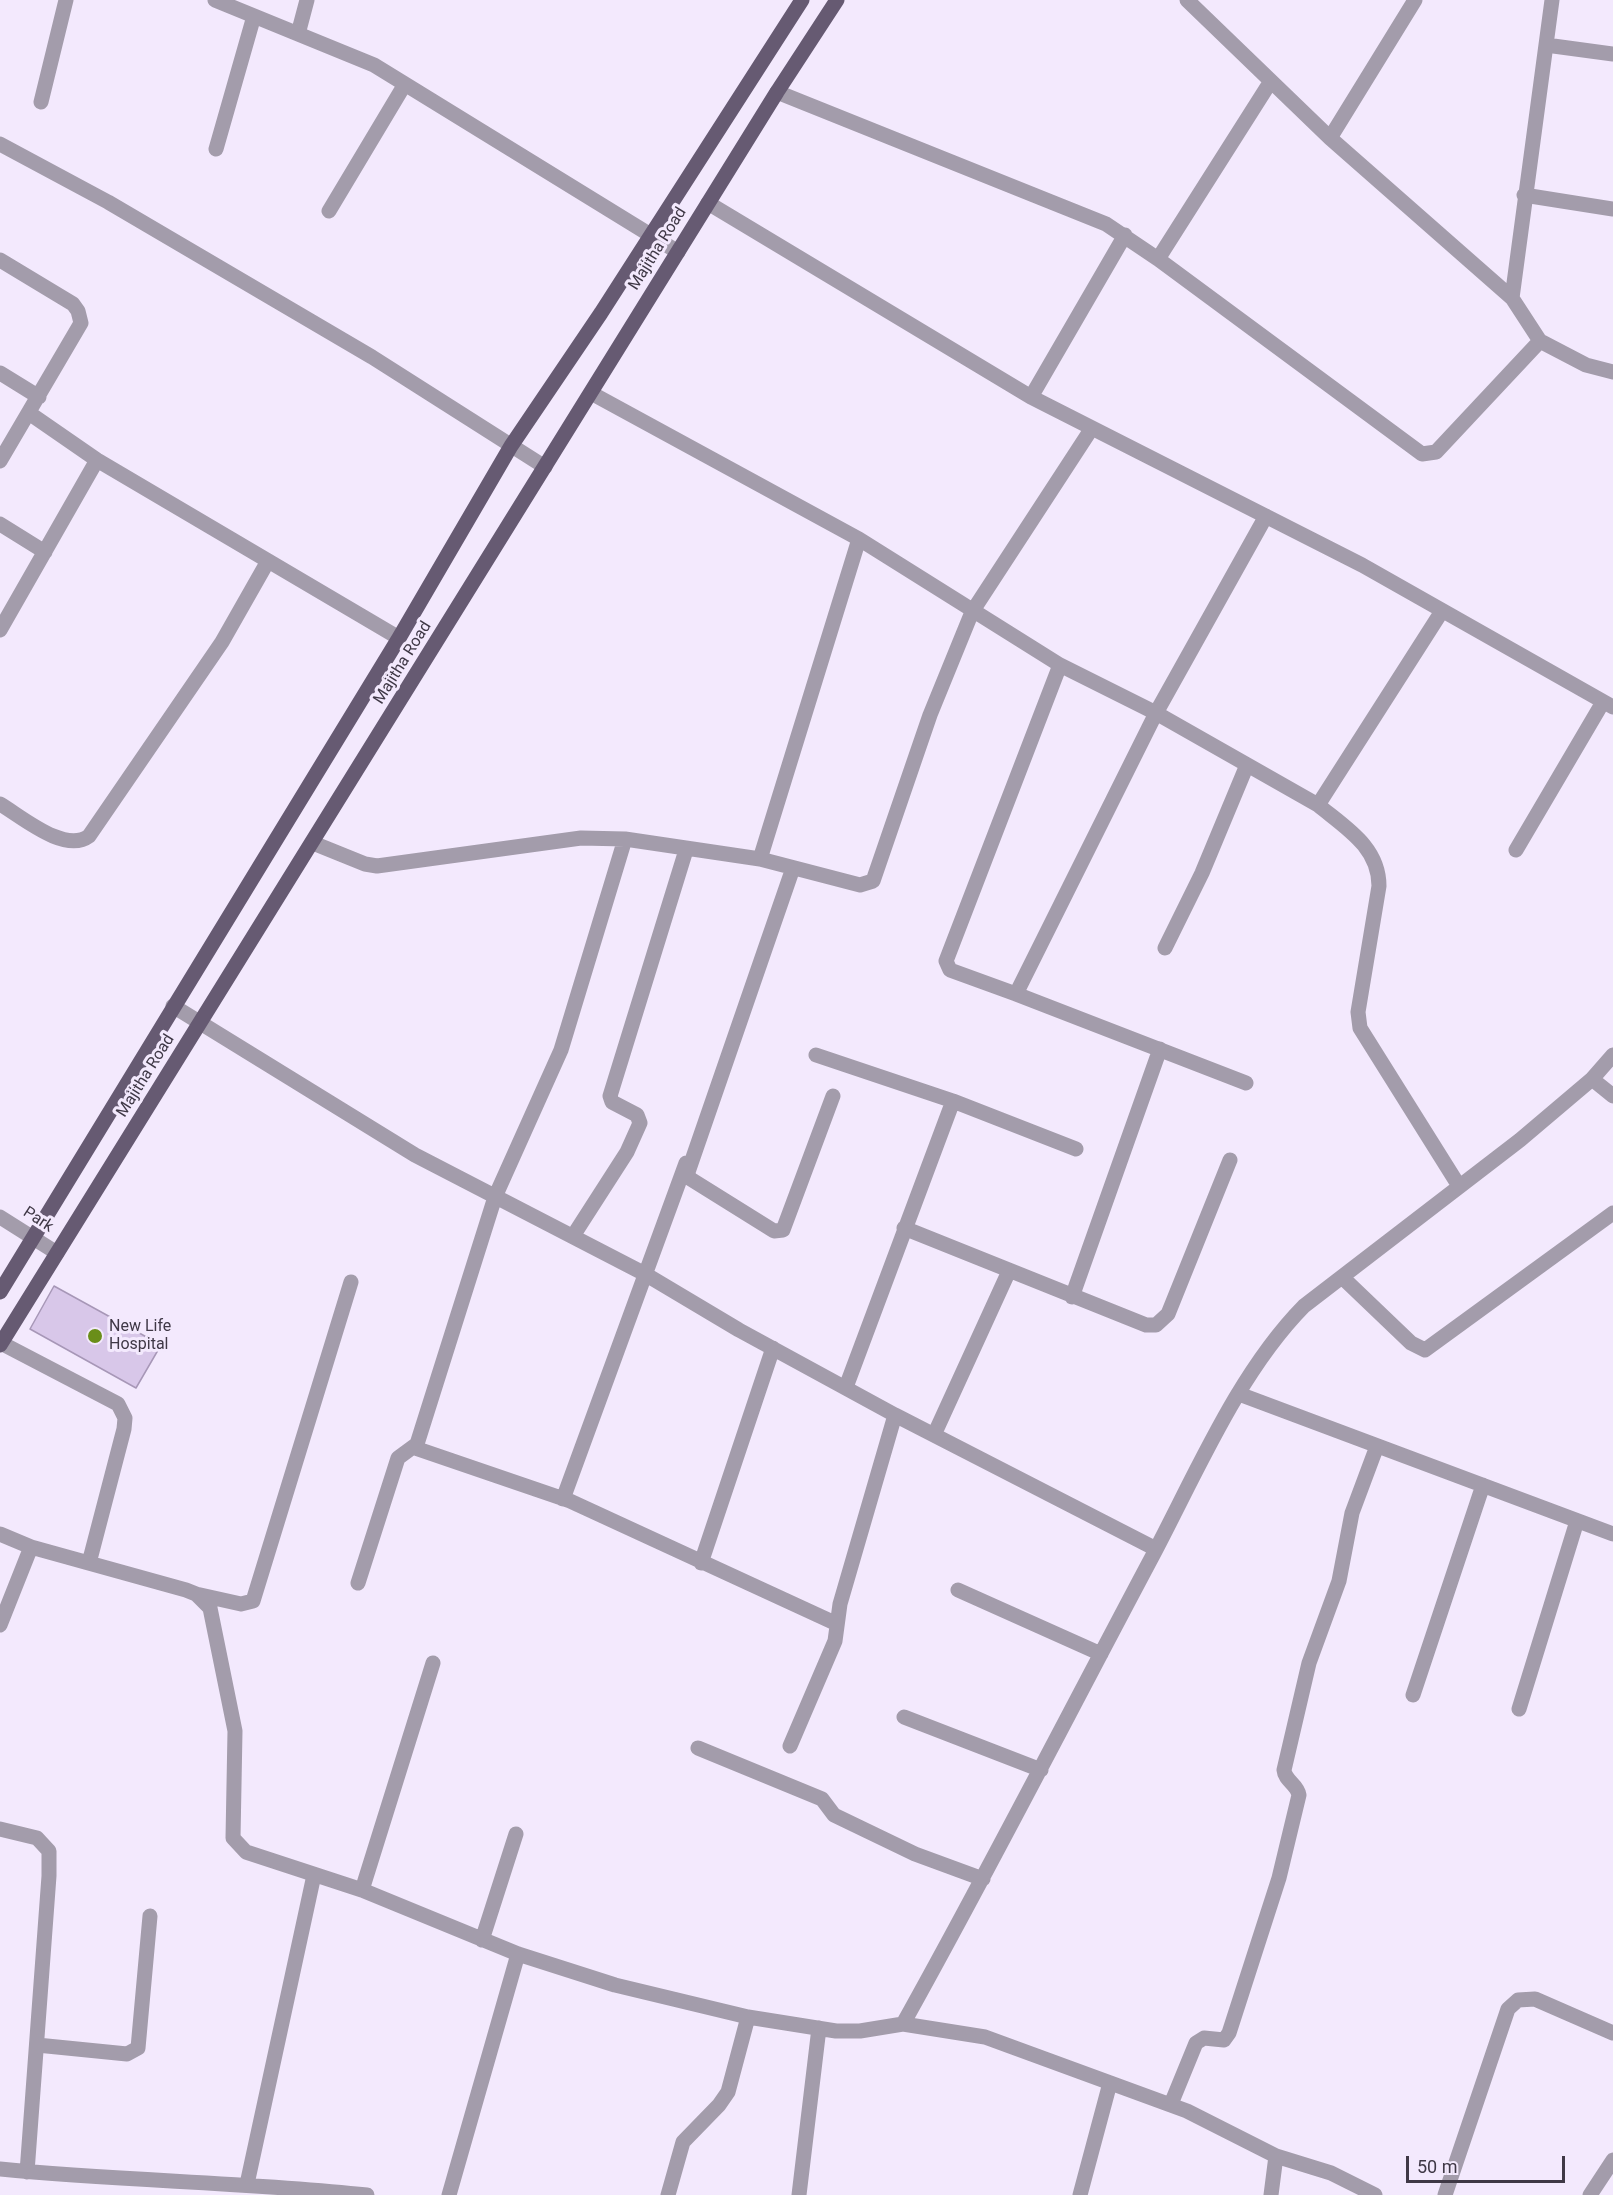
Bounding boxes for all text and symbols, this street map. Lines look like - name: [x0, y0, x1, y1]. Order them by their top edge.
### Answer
- street label: Majitha Road: [625, 204, 691, 294]
- street label: Majitha Road: [370, 618, 436, 708]
- street label: Majitha Road: [113, 1031, 179, 1121]
- street label: Park: [19, 1203, 57, 1237]
- place label: New Life Hospital: [109, 1317, 171, 1355]
- marker: New Life Hospital: [86, 1327, 104, 1345]
- scale bar: [1409, 2144, 1568, 2182]
- text: 50 m: [1417, 2156, 1457, 2177]

